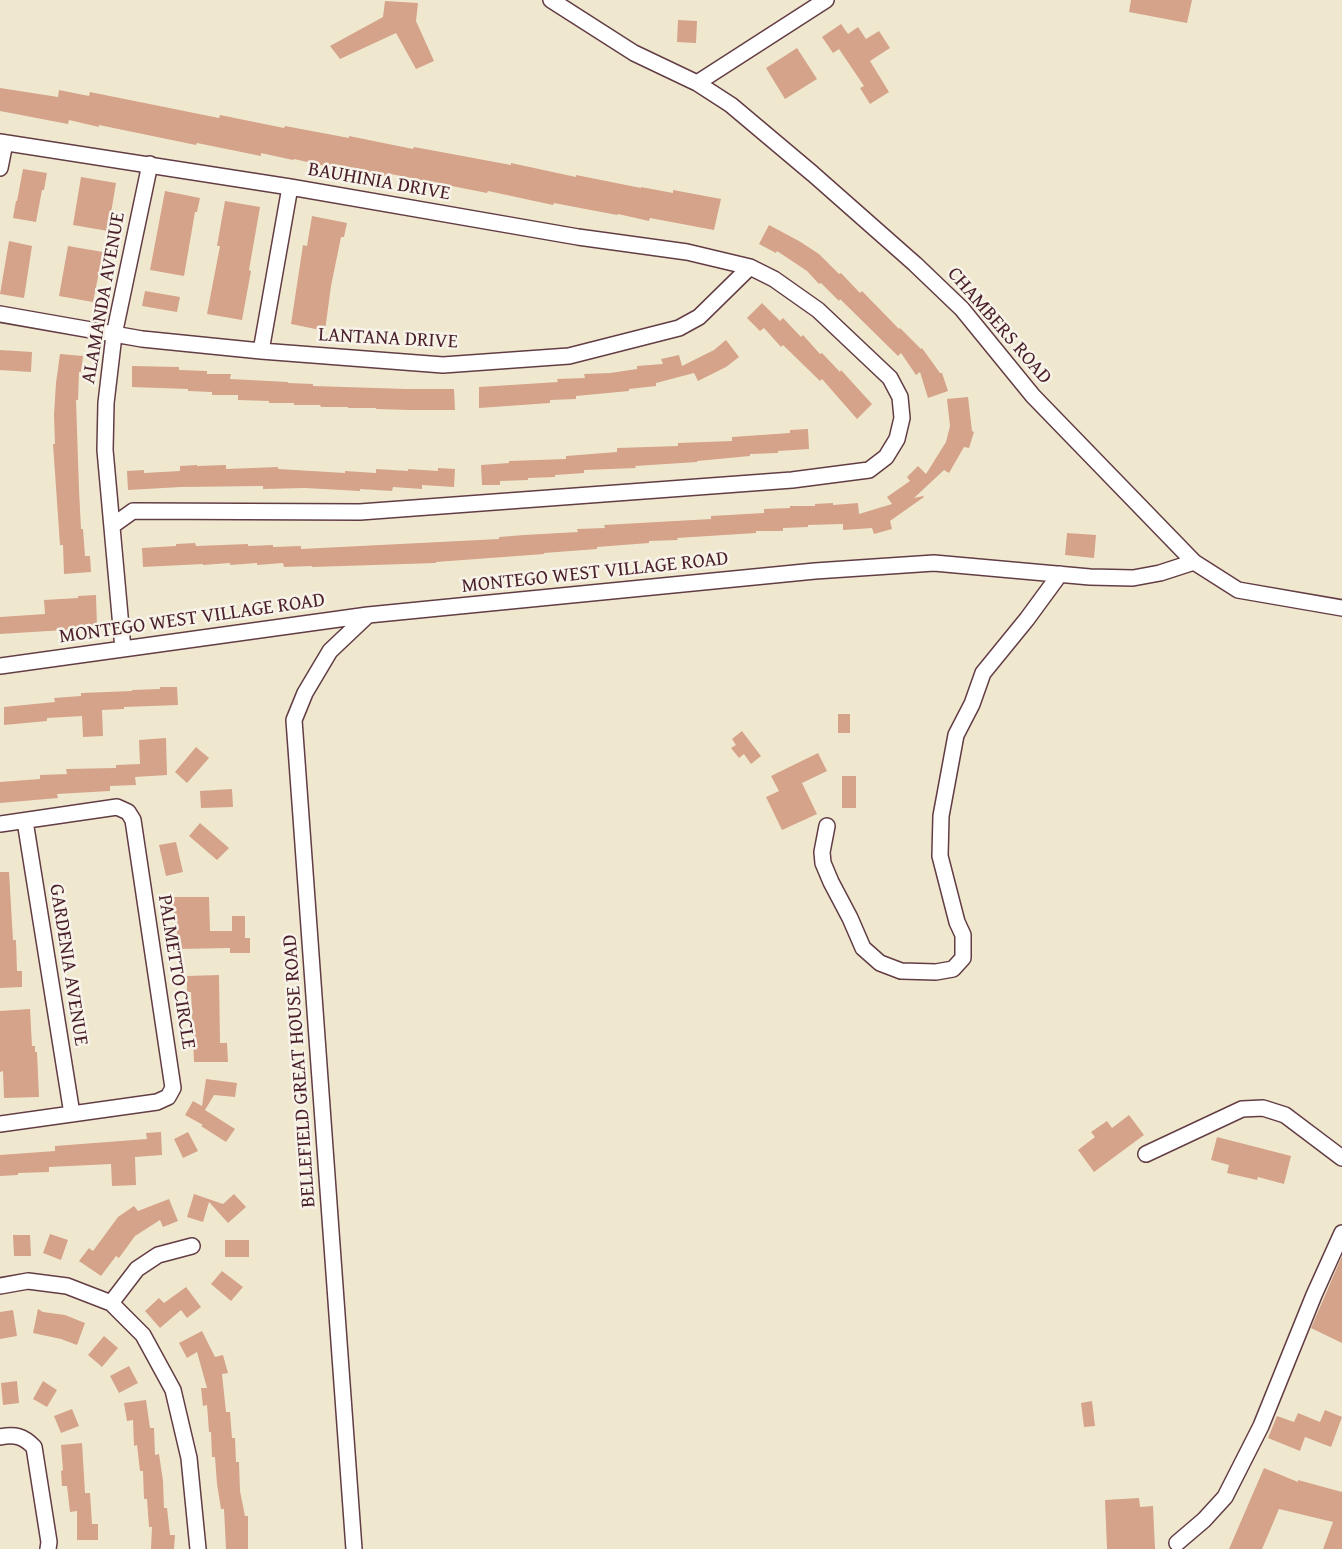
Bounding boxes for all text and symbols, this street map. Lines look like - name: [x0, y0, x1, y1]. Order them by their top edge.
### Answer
- street label: BAUHINIA DRIVE: [306, 158, 452, 206]
- street label: ALAMANDA AVENUE: [77, 210, 131, 386]
- street label: CHAMBERS ROAD: [942, 263, 1056, 389]
- street label: LANTANA DRIVE: [318, 323, 458, 355]
- street label: MONTEGO WEST VILLAGE ROAD: [460, 547, 730, 599]
- street label: MONTEGO WEST VILLAGE ROAD: [58, 588, 326, 650]
- street label: GARDENIA AVENUE: [43, 882, 93, 1048]
- street label: PALMETTO CIRCLE: [152, 893, 200, 1051]
- street label: BELLEFIELD GREAT HOUSE ROAD: [278, 934, 322, 1208]

